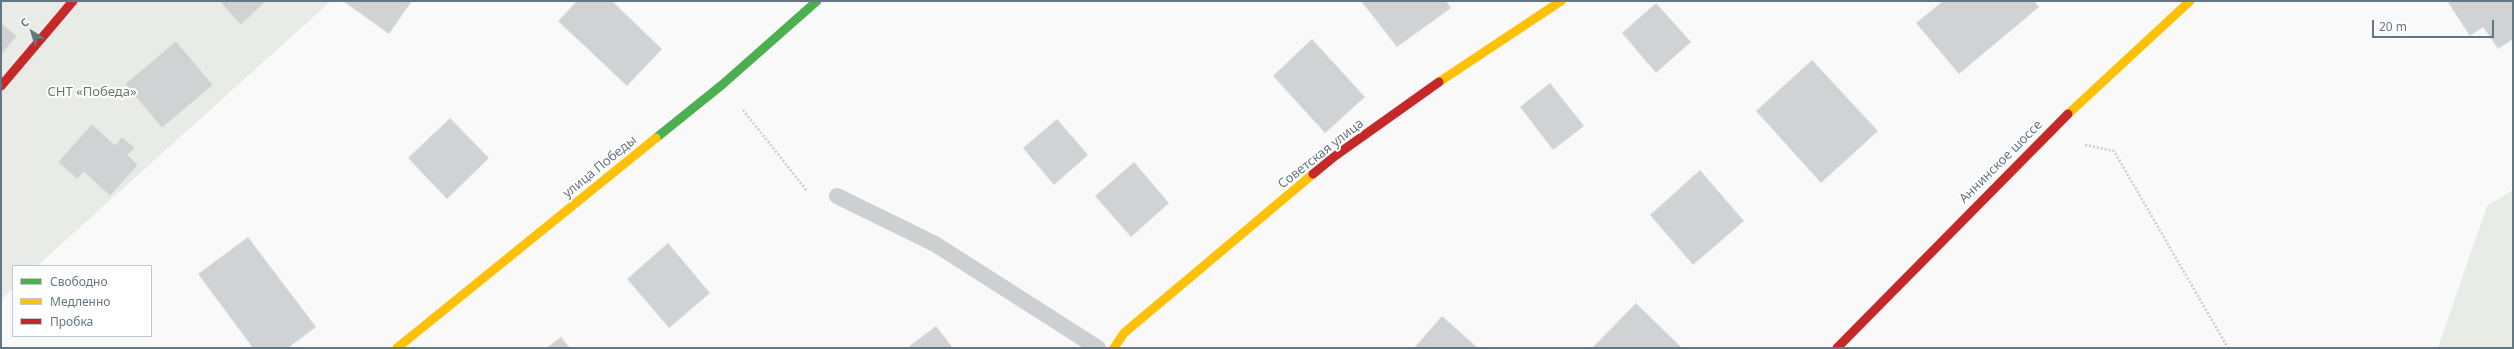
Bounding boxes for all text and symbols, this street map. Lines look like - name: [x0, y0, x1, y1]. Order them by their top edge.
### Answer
- north arrow: [12, 12, 52, 52]
- scale bar: [2374, 12, 2496, 38]
- text: С: [17, 14, 32, 30]
- text: 20 m: [2379, 18, 2407, 35]
- park label: СНТ «Победа»: [48, 84, 136, 100]
- street label: Советская улица: [1275, 116, 1367, 192]
- street label: Аннинское шоссе: [1956, 117, 2046, 207]
- street label: улица Победы: [560, 133, 640, 201]
- legend: [12, 265, 152, 337]
- text: Свободно: [50, 273, 108, 290]
- text: Медленно: [50, 293, 110, 310]
- text: Пробка: [50, 313, 93, 330]

